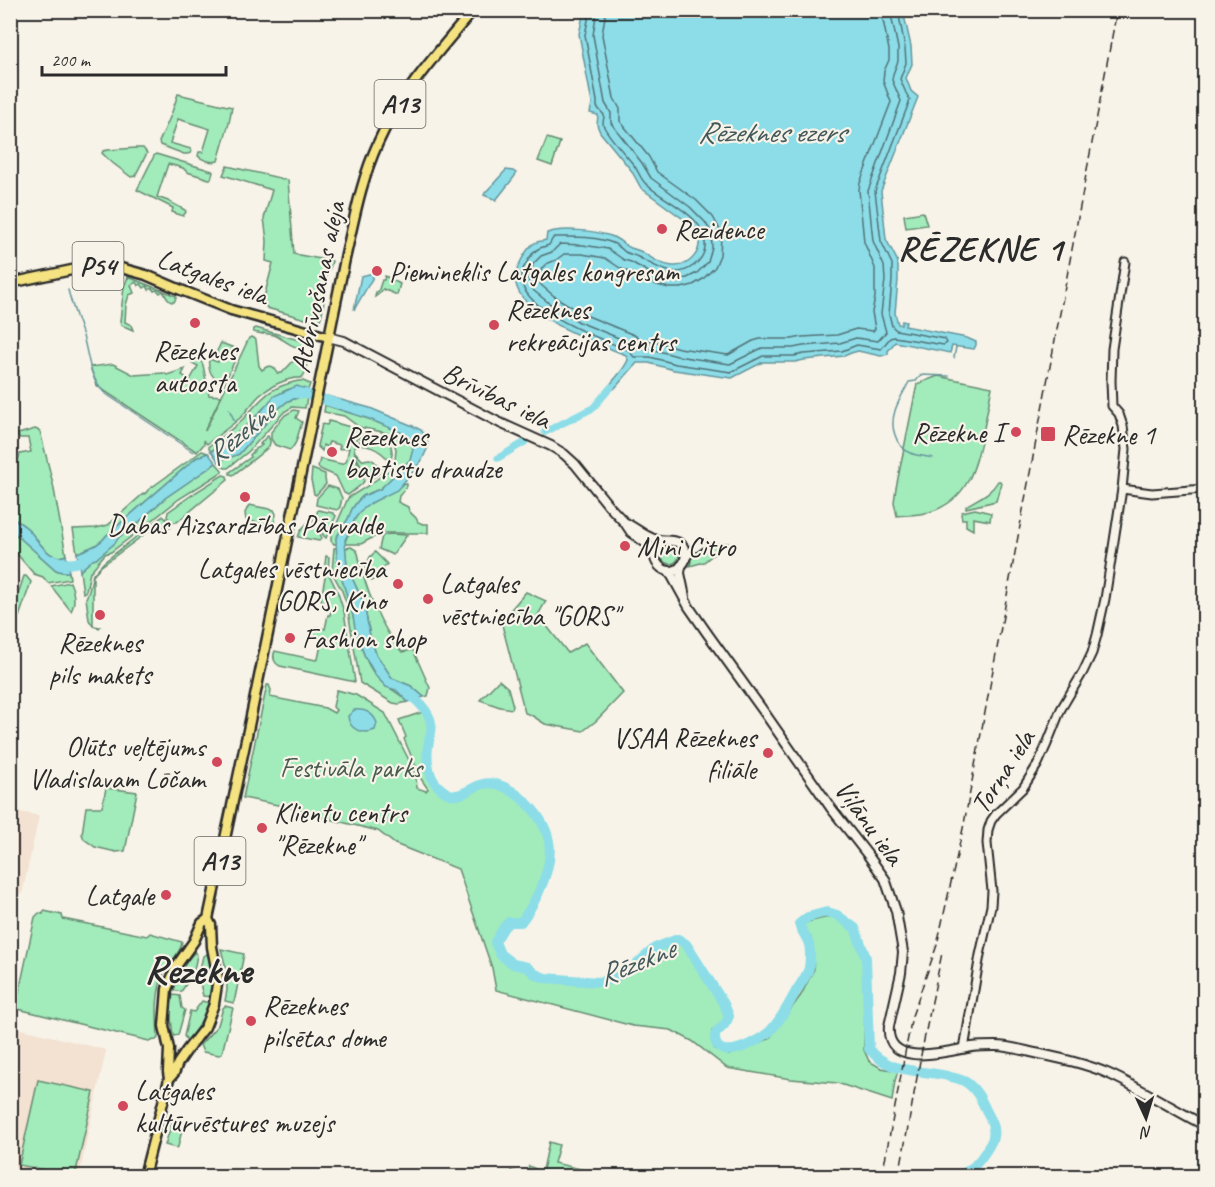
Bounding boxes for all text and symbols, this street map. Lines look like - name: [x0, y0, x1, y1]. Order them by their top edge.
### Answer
- scale bar: [42, 39, 226, 77]
- text: 200 m: [51, 49, 92, 71]
- road number: A13: [374, 80, 426, 128]
- water label: Rēzeknes ezers: [698, 113, 850, 151]
- street label: Atbrīvošanas aleja: [282, 197, 353, 376]
- place label: Rezidence: [674, 212, 766, 247]
- marker: Rezidence: [655, 222, 669, 236]
- district label: RĒZEKNE 1: [898, 227, 1066, 270]
- street label: Latgales iela: [153, 240, 275, 313]
- road number: P54: [72, 242, 124, 290]
- place label: Piemineklis Latgales kongresam: [389, 254, 680, 289]
- marker: Piemineklis Latgales kongresam: [370, 264, 384, 278]
- place label: Rēzeknes rekreācijas centrs: [506, 292, 678, 359]
- marker: Rēzeknes autoosta: [188, 316, 202, 330]
- marker: Rēzeknes rekreācijas centrs: [487, 318, 501, 332]
- place label: Rēzeknes autoosta: [153, 333, 239, 400]
- street label: Brīvības iela: [437, 354, 558, 437]
- water label: Rēzekne: [197, 390, 286, 473]
- place label: Rēzekne I: [912, 415, 1010, 450]
- place label: Rēzekne 1: [1062, 417, 1157, 452]
- place label: Rēzeknes baptistu draudze: [344, 419, 504, 486]
- marker: Rēzekne I: [1009, 425, 1023, 439]
- marker: Rēzekne 1: [1039, 425, 1057, 443]
- marker: Rēzeknes baptistu draudze: [325, 445, 339, 459]
- marker: Dabas Aizsardzības Pārvalde: [238, 490, 252, 504]
- place label: Dabas Aizsardzības Pārvalde: [107, 507, 385, 542]
- place label: Mini Citro: [637, 529, 737, 564]
- marker: Mini Citro: [618, 539, 632, 553]
- place label: Latgales vēstniecība GORS, Kino: [198, 551, 389, 618]
- place label: Latgales vēstniecība "GORS": [440, 566, 624, 633]
- marker: Latgales vēstniecība GORS, Kino: [391, 577, 405, 591]
- marker: Latgales vēstniecība "GORS": [421, 592, 435, 606]
- marker: Rēzeknes pils makets: [93, 608, 107, 622]
- place label: Fashion shop: [302, 621, 428, 656]
- place label: Rēzeknes pils makets: [49, 625, 153, 692]
- marker: Fashion shop: [283, 631, 297, 645]
- place label: VSAA Rēzeknes filiāle: [613, 720, 758, 787]
- street label: Torņa iela: [962, 721, 1043, 820]
- place label: Olūts veļtējums Vladislavam Lōčam: [29, 729, 207, 796]
- marker: VSAA Rēzeknes filiāle: [761, 746, 775, 760]
- park label: Festivāla parks: [280, 750, 425, 785]
- marker: Olūts veļtējums Vladislavam Lōčam: [210, 755, 224, 769]
- street label: Viļānu iela: [827, 773, 913, 873]
- place label: Klientu centrs "Rēzekne": [274, 795, 409, 862]
- marker: Klientu centrs "Rēzekne": [255, 821, 269, 835]
- road number: A13: [194, 837, 246, 885]
- place label: Latgale: [86, 878, 156, 913]
- marker: Latgale: [159, 888, 173, 902]
- water label: Rēzekne: [592, 928, 684, 994]
- district label: Rezekne: [144, 945, 254, 995]
- place label: Rēzeknes pilsētas dome: [263, 988, 388, 1055]
- marker: Rēzeknes pilsētas dome: [244, 1014, 258, 1028]
- place label: Latgales kultūrvēstures muzejs: [135, 1073, 336, 1140]
- north arrow: [1116, 1088, 1176, 1148]
- marker: Latgales kultūrvēstures muzejs: [116, 1099, 130, 1113]
- text: N: [1138, 1122, 1153, 1143]

